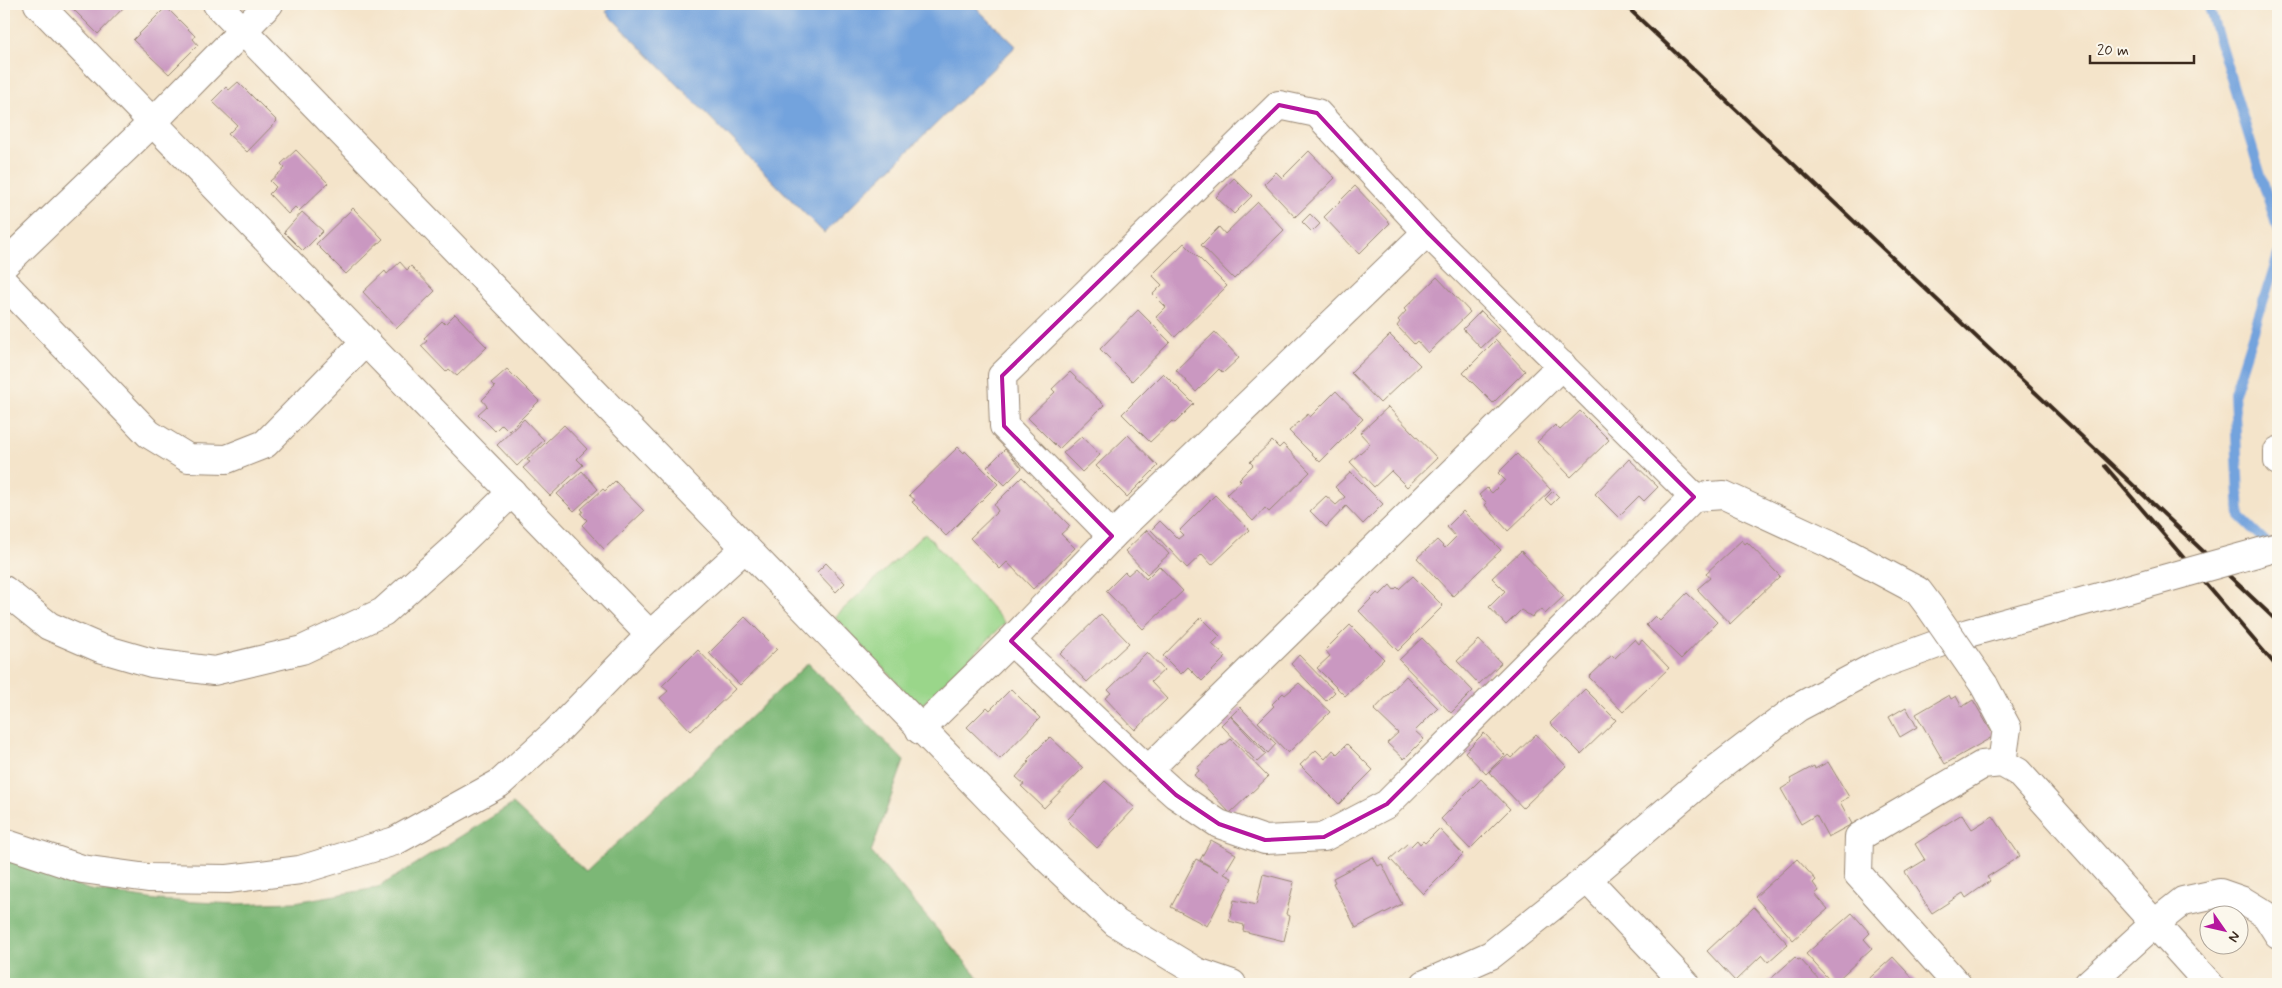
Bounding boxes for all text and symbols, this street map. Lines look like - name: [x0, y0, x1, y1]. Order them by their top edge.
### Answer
- scale bar: [2090, 32, 2193, 64]
- text: 20 m: [2097, 41, 2129, 61]
- north arrow: [2200, 906, 2250, 956]
- text: N: [2224, 928, 2244, 946]

